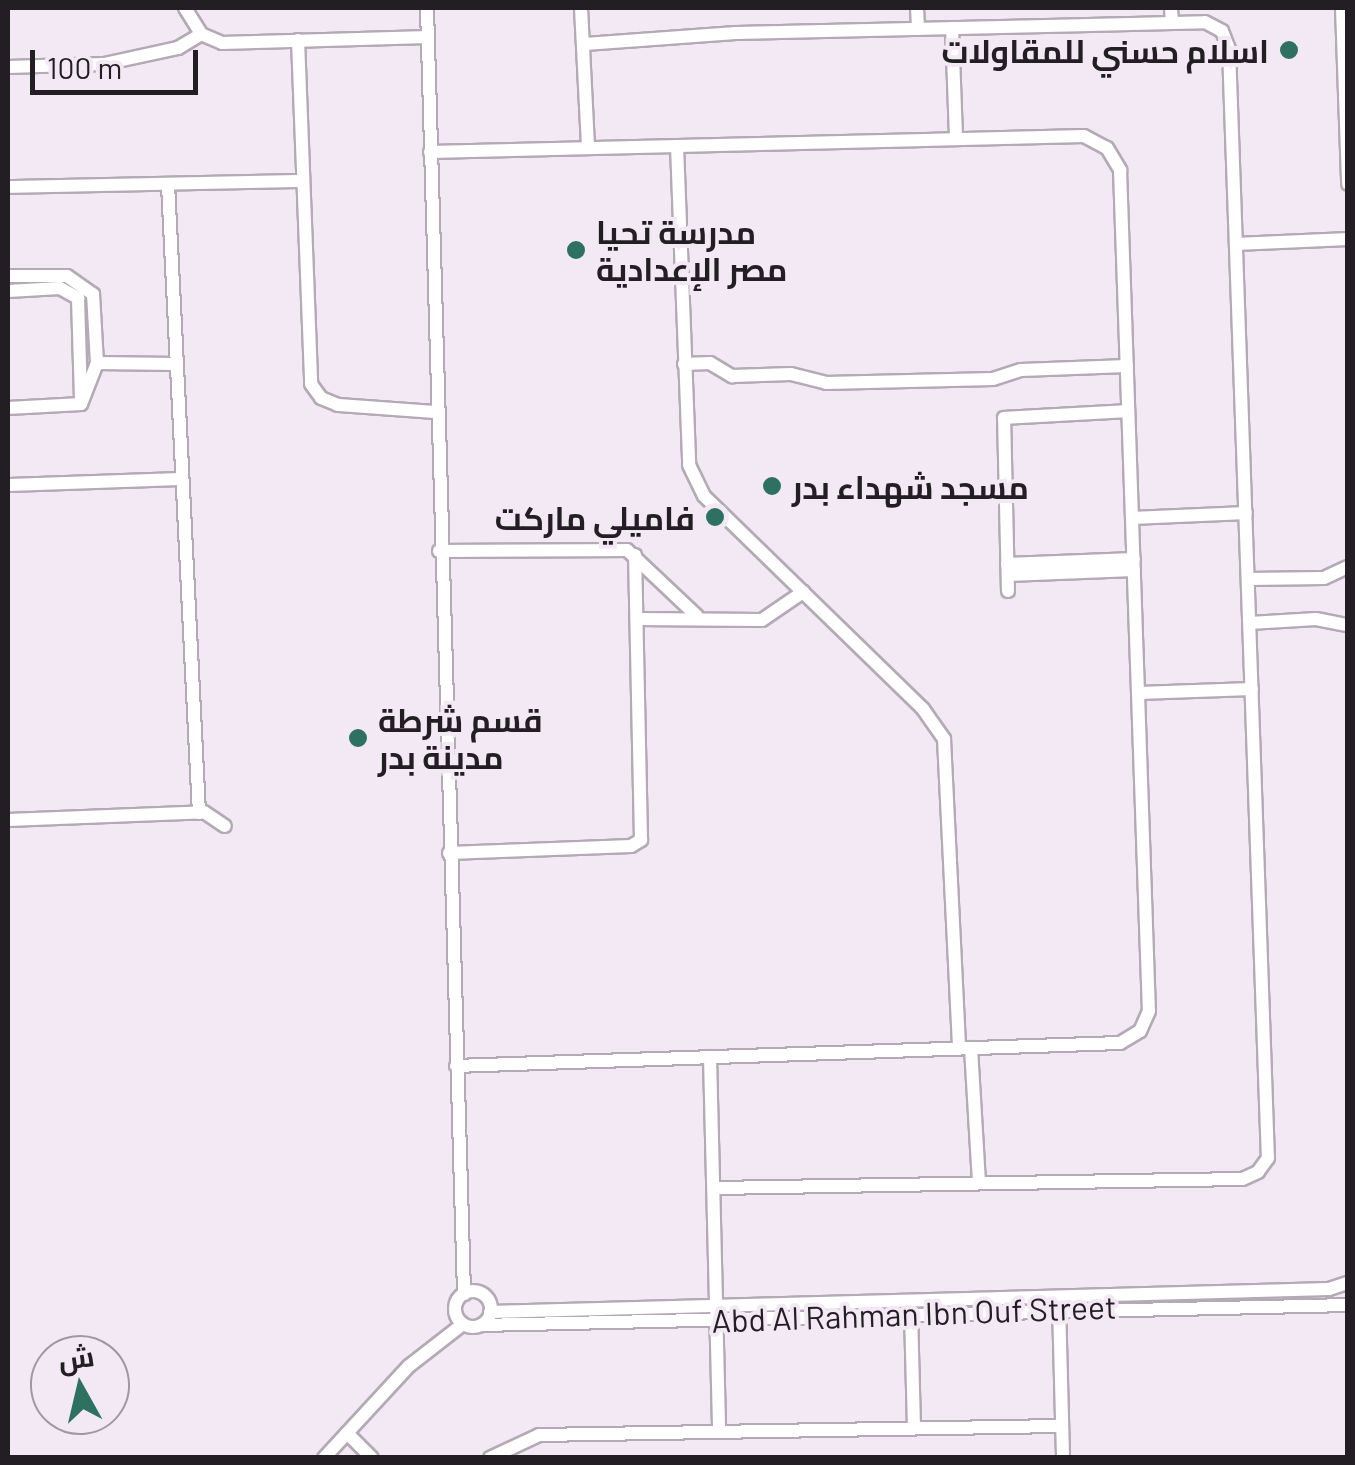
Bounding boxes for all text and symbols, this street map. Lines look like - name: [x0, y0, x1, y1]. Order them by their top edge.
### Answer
- scale bar: [35, 30, 202, 92]
- place label: اسلام حسني للمقاولات: [942, 31, 1269, 69]
- marker: اسلام حسني للمقاولات: [1278, 39, 1300, 61]
- text: 100 m: [47, 49, 122, 85]
- place label: مدرسة تحيا مصر الإعدادية: [596, 213, 787, 288]
- marker: مدرسة تحيا مصر الإعدادية: [565, 239, 587, 261]
- place label: مسجد شهداء بدر: [792, 467, 1029, 505]
- marker: مسجد شهداء بدر: [761, 475, 783, 497]
- place label: فاميلي ماركت: [495, 498, 695, 536]
- marker: فاميلي ماركت: [704, 506, 726, 528]
- place label: قسم شرطة مدينة بدر: [378, 701, 543, 776]
- marker: قسم شرطة مدينة بدر: [347, 727, 369, 749]
- street label: Abd Al Rahman Ibn Ouf Street: [711, 1287, 1117, 1339]
- north arrow: [30, 1335, 130, 1435]
- text: ش: [56, 1338, 96, 1377]

